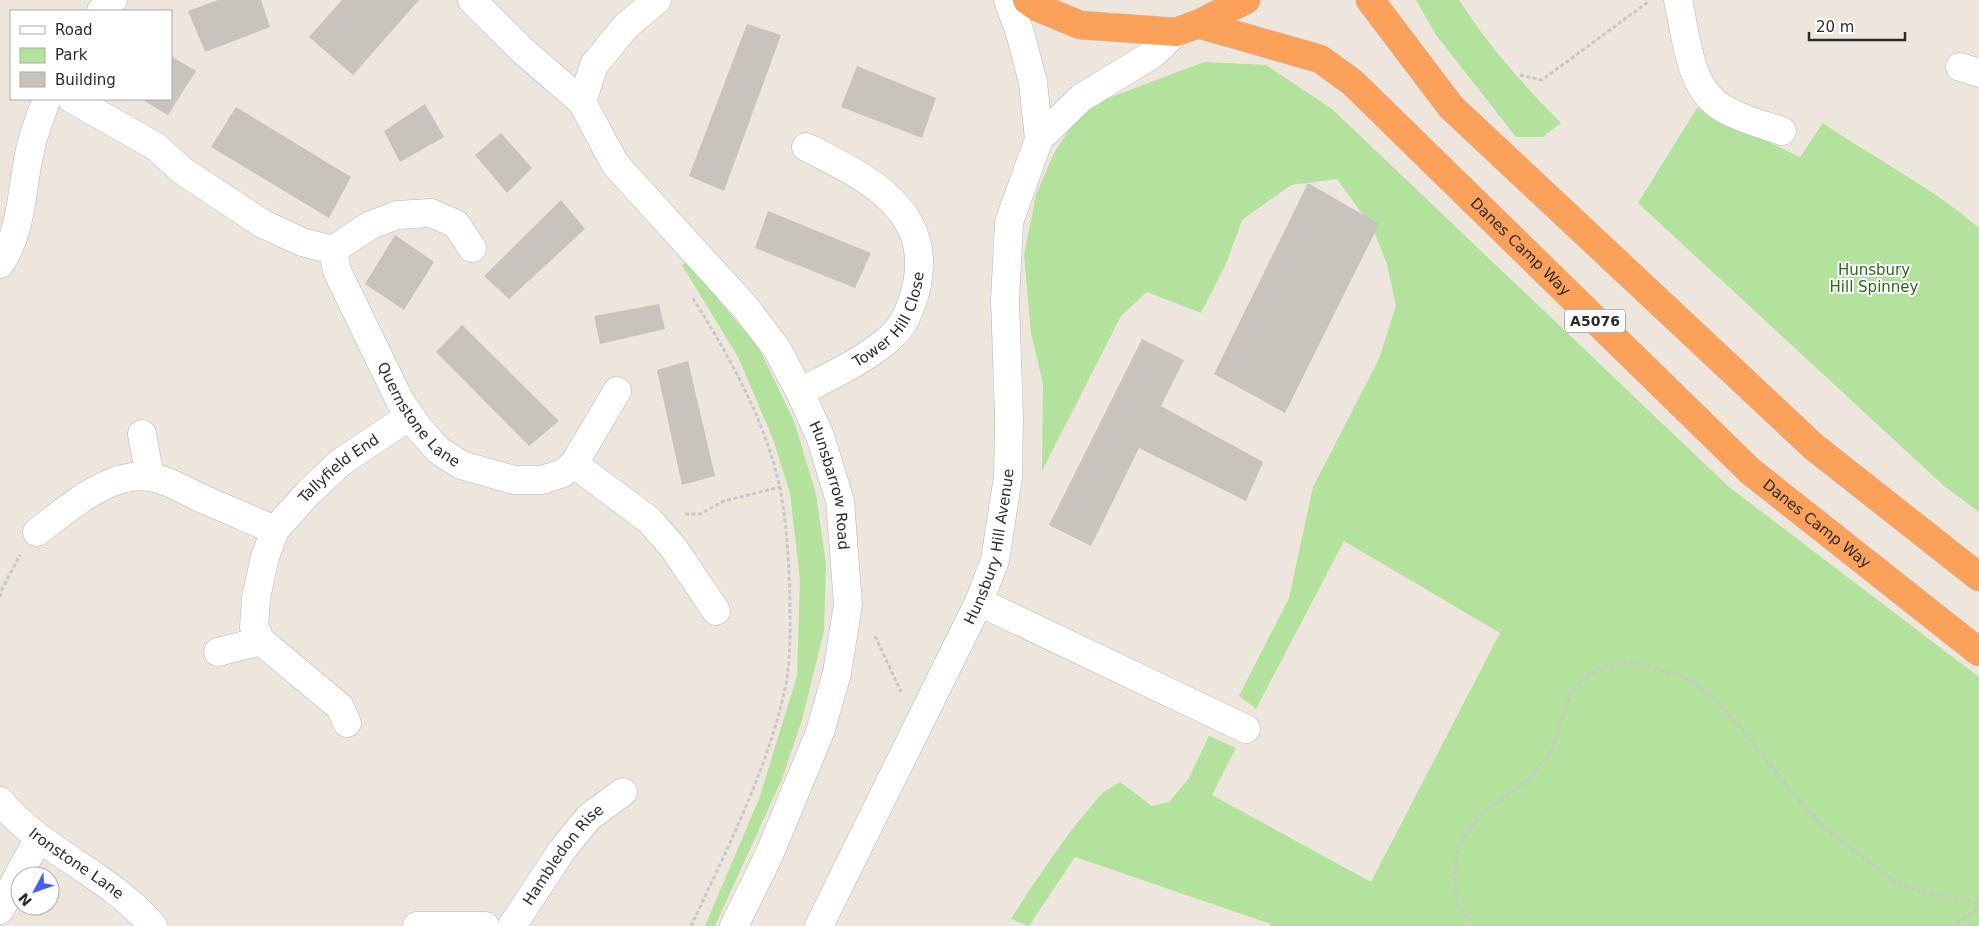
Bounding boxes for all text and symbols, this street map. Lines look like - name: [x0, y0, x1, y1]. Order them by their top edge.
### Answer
- legend: [10, 10, 172, 100]
- scale bar: [1809, 10, 1905, 42]
- text: 20 m: [1816, 18, 1854, 36]
- text: Road: [55, 21, 93, 39]
- text: Park: [55, 46, 88, 64]
- text: Building: [55, 71, 116, 89]
- street label: Danes Camp Way: [1467, 194, 1574, 300]
- park label: Hunsbury Hill Spinney: [1830, 261, 1919, 296]
- street label: Tower Hill Close: [849, 271, 928, 372]
- road number: A5076: [1565, 310, 1625, 332]
- street label: Quernstone Lane: [373, 359, 463, 471]
- street label: Hunsbarrow Road: [805, 418, 853, 551]
- street label: Tallyfield End: [294, 430, 382, 507]
- street label: Hunsbury Hill Avenue: [960, 468, 1017, 628]
- street label: Danes Camp Way: [1759, 476, 1875, 572]
- street label: Hambledon Rise: [519, 800, 607, 909]
- street label: Ironstone Lane: [25, 824, 127, 903]
- north arrow: [10, 866, 60, 916]
- text: N: [15, 890, 35, 909]

